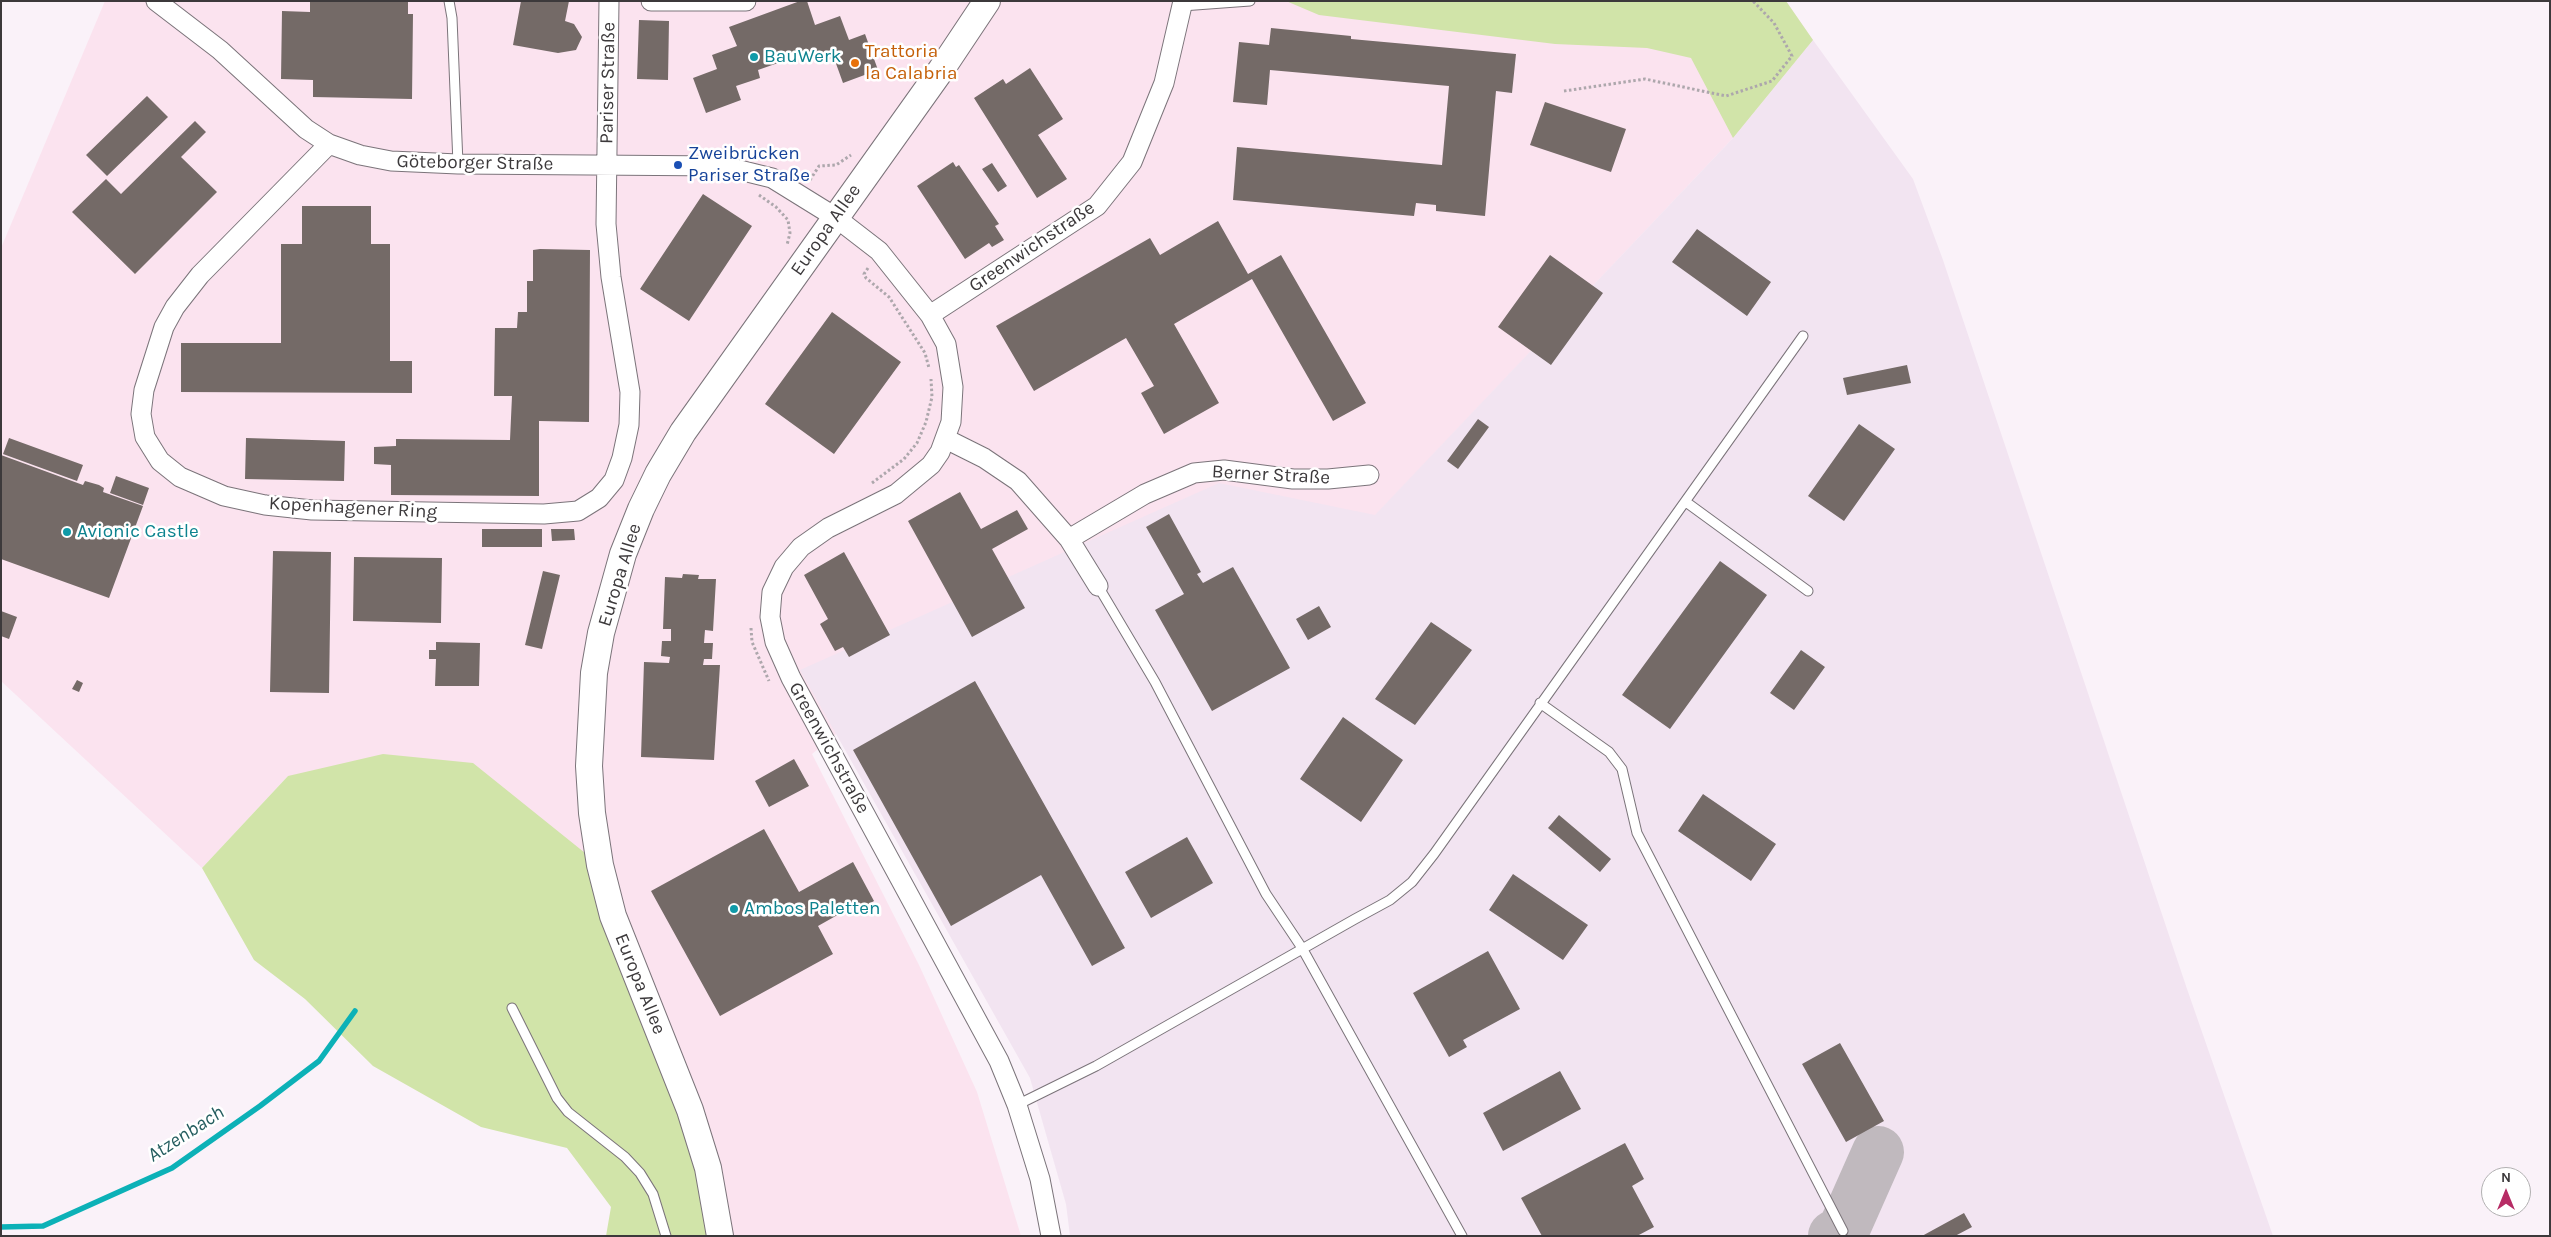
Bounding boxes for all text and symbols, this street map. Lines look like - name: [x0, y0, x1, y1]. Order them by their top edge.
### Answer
- street label: Pariser Straße: [596, 22, 620, 144]
- place label: Trattoria la Calabria: [865, 41, 957, 85]
- place label: BauWerk: [764, 46, 841, 68]
- marker: BauWerk: [748, 51, 760, 63]
- marker: Trattoria la Calabria: [849, 57, 861, 69]
- place label: Zweibrücken Pariser Straße: [688, 143, 810, 187]
- street label: Göteborger Straße: [396, 150, 554, 176]
- marker: Zweibrücken Pariser Straße: [672, 159, 684, 171]
- street label: Europa Allee: [786, 180, 866, 280]
- street label: Greenwichstraße: [965, 197, 1099, 297]
- street label: Berner Straße: [1211, 461, 1331, 489]
- street label: Kopenhagener Ring: [268, 492, 438, 524]
- place label: Avionic Castle: [77, 521, 199, 543]
- street label: Europa Allee: [594, 521, 646, 629]
- marker: Avionic Castle: [61, 526, 73, 538]
- street label: Greenwichstraße: [783, 678, 875, 818]
- place label: Ambos Paletten: [744, 898, 880, 920]
- marker: Ambos Paletten: [728, 903, 740, 915]
- street label: Europa Allee: [609, 930, 671, 1038]
- water label: Atzenbach: [143, 1100, 229, 1168]
- north arrow: [2481, 1167, 2531, 1217]
- text: N: [2501, 1169, 2511, 1186]

